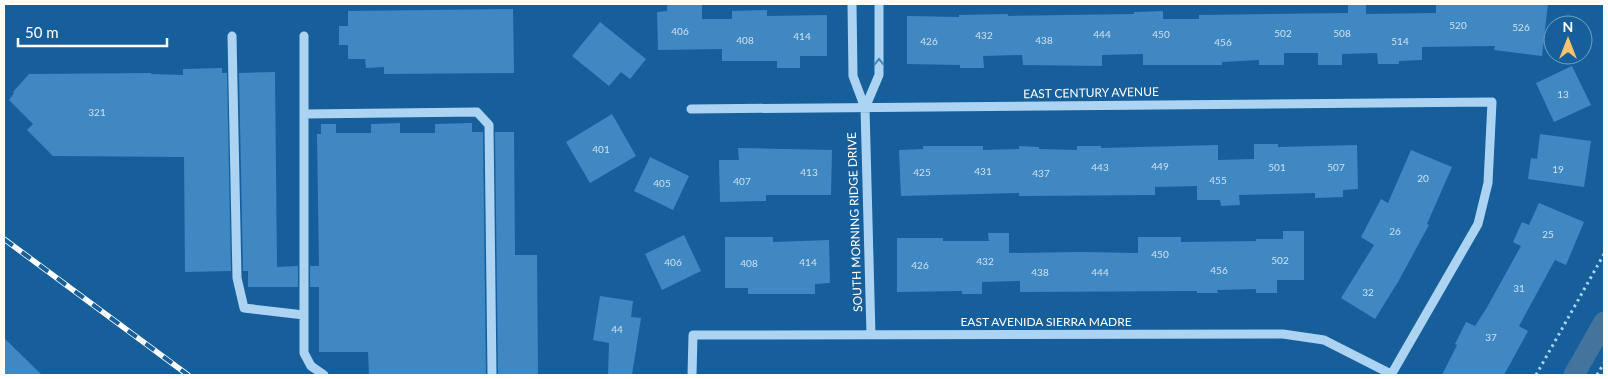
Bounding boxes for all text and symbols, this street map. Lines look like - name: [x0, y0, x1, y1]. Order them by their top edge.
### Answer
- scale bar: [18, 15, 166, 47]
- north arrow: [1543, 15, 1593, 65]
- text: N: [1563, 18, 1573, 35]
- house number: 520: [1449, 19, 1467, 31]
- house number: 526: [1512, 21, 1530, 33]
- text: 50 m: [25, 23, 59, 41]
- house number: 406: [671, 25, 689, 37]
- house number: 502: [1274, 27, 1292, 39]
- house number: 508: [1333, 27, 1351, 39]
- house number: 444: [1093, 28, 1111, 40]
- house number: 450: [1152, 28, 1170, 40]
- house number: 432: [975, 29, 993, 41]
- house number: 414: [793, 30, 811, 42]
- house number: 408: [736, 34, 754, 46]
- house number: 438: [1035, 34, 1053, 46]
- house number: 426: [920, 35, 938, 47]
- house number: 514: [1391, 35, 1409, 47]
- house number: 456: [1214, 36, 1232, 48]
- one-way arrow: [874, 58, 884, 66]
- street label: EAST CENTURY AVENUE: [1023, 84, 1159, 101]
- house number: 13: [1557, 88, 1569, 100]
- house number: 321: [88, 106, 106, 118]
- street label: SOUTH MORNING RIDGE DRIVE: [844, 132, 865, 312]
- house number: 401: [592, 143, 610, 155]
- house number: 449: [1151, 160, 1169, 172]
- house number: 443: [1091, 161, 1109, 173]
- house number: 501: [1268, 161, 1286, 173]
- house number: 507: [1327, 161, 1345, 173]
- house number: 19: [1552, 163, 1564, 175]
- house number: 431: [974, 165, 992, 177]
- house number: 413: [800, 166, 818, 178]
- house number: 425: [913, 166, 931, 178]
- house number: 437: [1032, 167, 1050, 179]
- house number: 20: [1417, 172, 1429, 184]
- house number: 455: [1209, 174, 1227, 186]
- house number: 407: [733, 175, 751, 187]
- house number: 405: [653, 177, 671, 189]
- house number: 26: [1389, 225, 1401, 237]
- house number: 25: [1542, 228, 1554, 240]
- house number: 450: [1151, 248, 1169, 260]
- house number: 502: [1271, 254, 1289, 266]
- house number: 432: [976, 255, 994, 267]
- house number: 406: [664, 256, 682, 268]
- house number: 414: [799, 256, 817, 268]
- house number: 408: [740, 257, 758, 269]
- house number: 426: [911, 259, 929, 271]
- house number: 456: [1210, 264, 1228, 276]
- house number: 438: [1031, 266, 1049, 278]
- house number: 444: [1091, 266, 1109, 278]
- house number: 31: [1513, 282, 1525, 294]
- house number: 32: [1362, 286, 1374, 298]
- street label: EAST AVENIDA SIERRA MADRE: [960, 314, 1132, 329]
- house number: 44: [611, 323, 623, 335]
- house number: 37: [1485, 331, 1497, 343]

